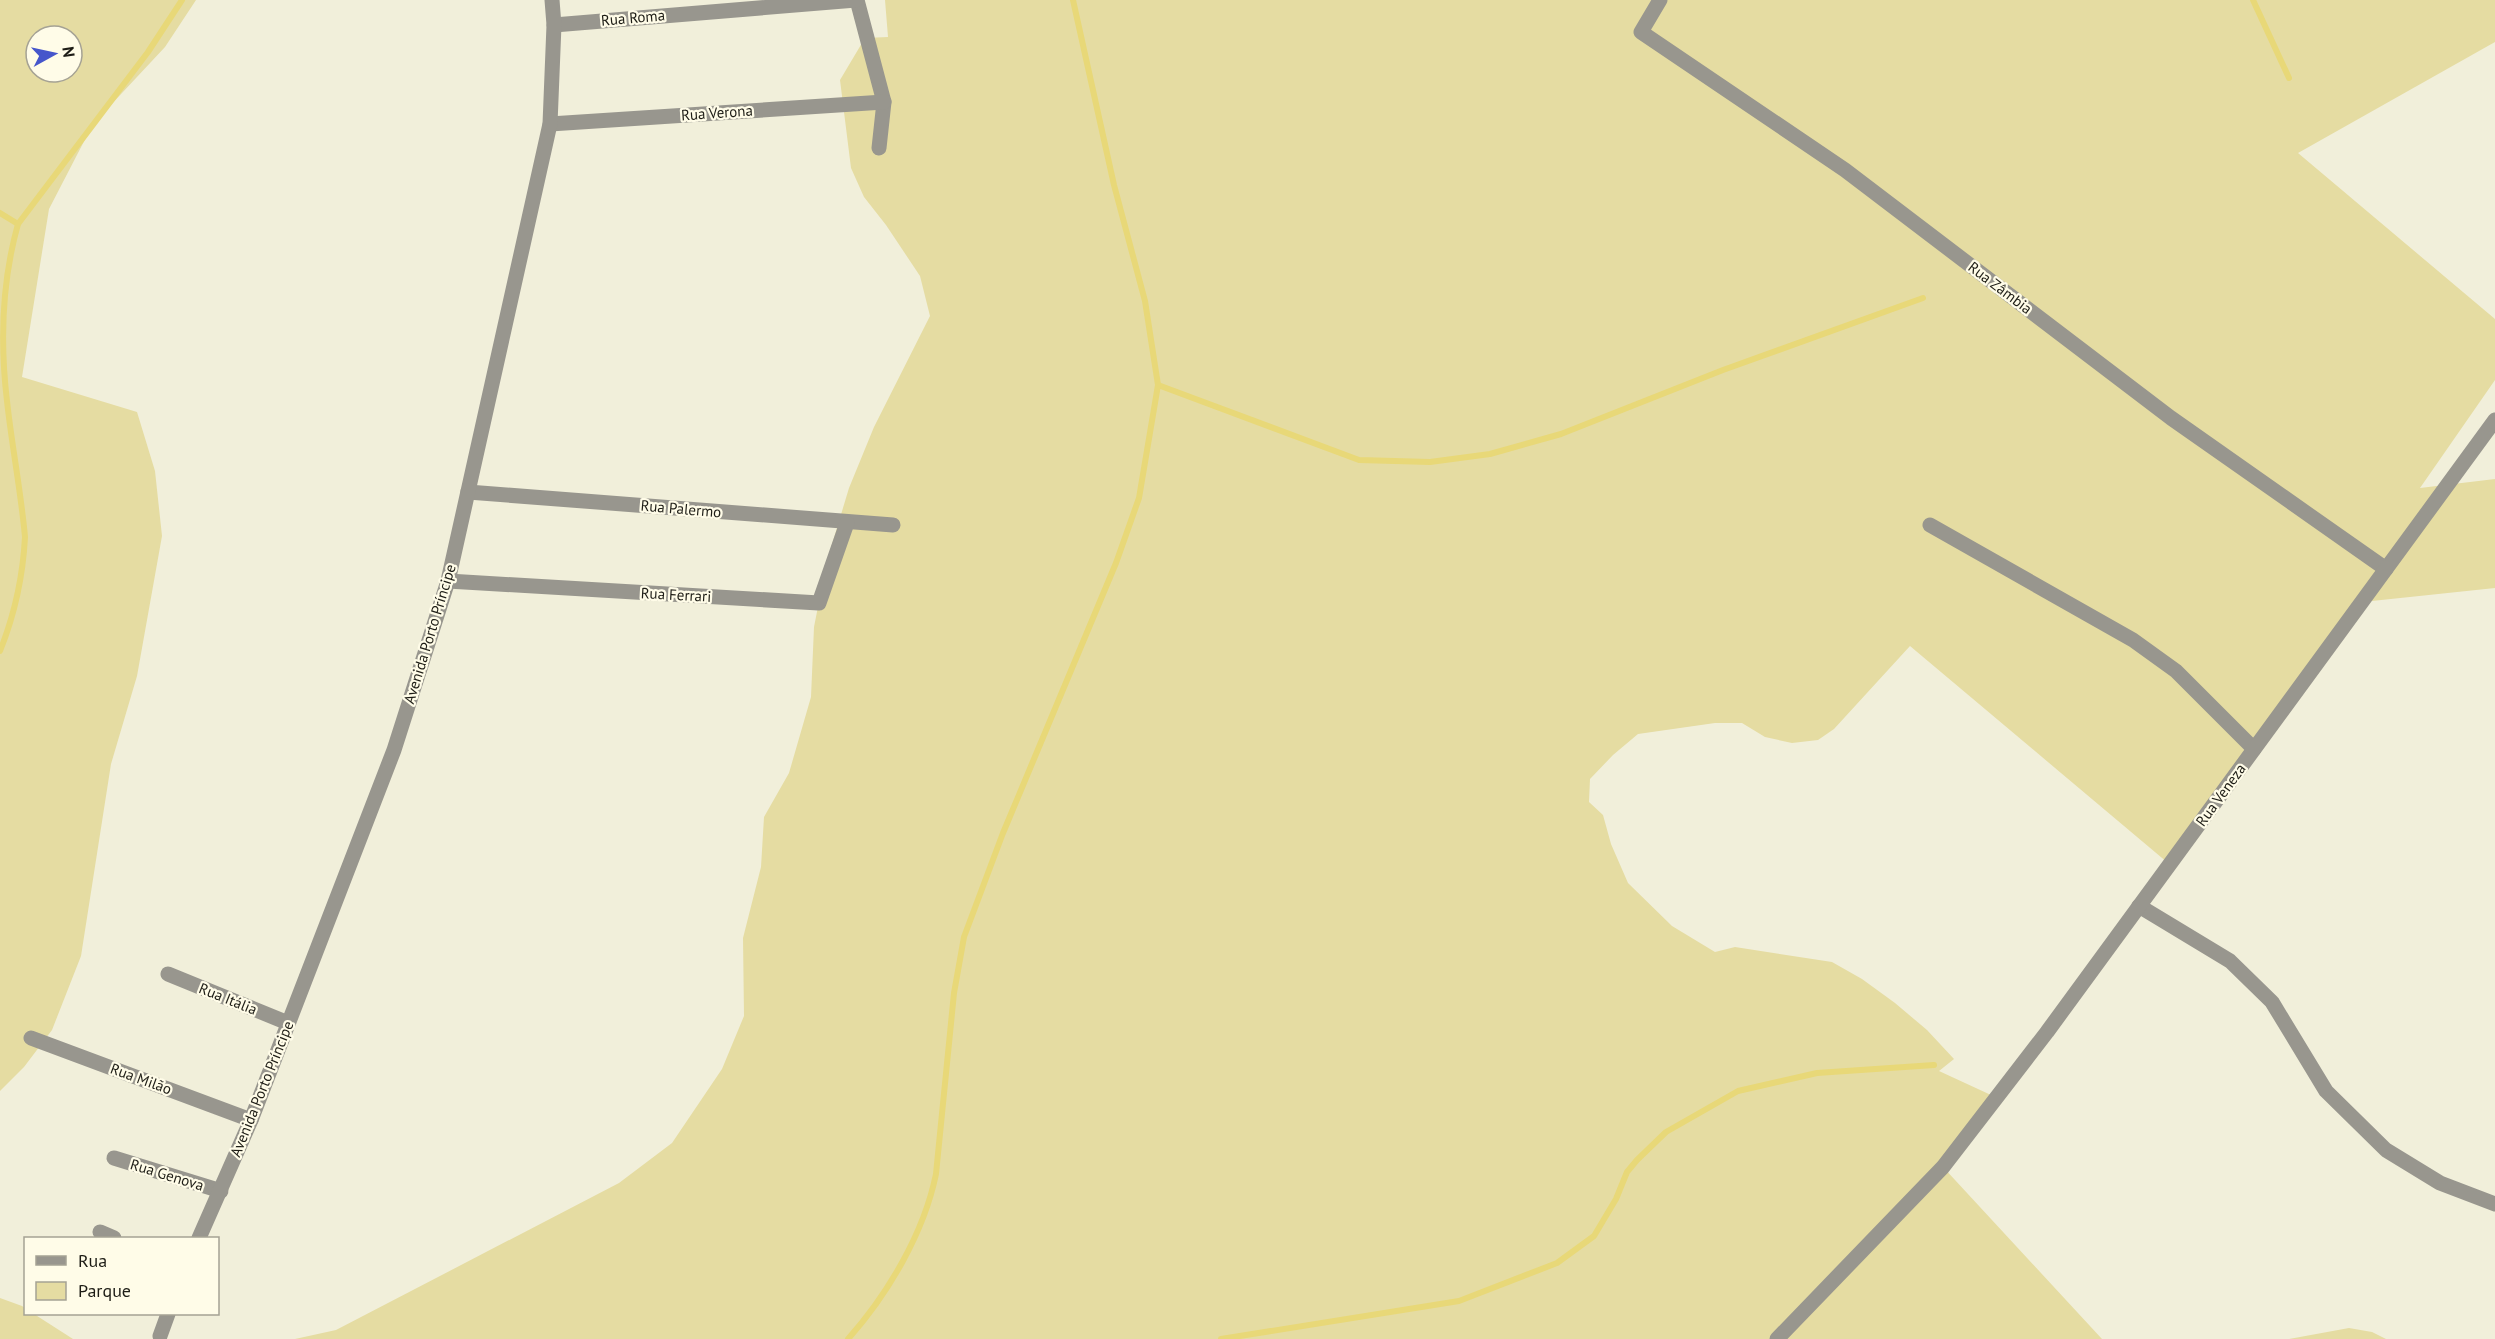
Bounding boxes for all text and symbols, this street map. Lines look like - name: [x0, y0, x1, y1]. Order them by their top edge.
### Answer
- street label: Rua Roma: [600, 5, 666, 30]
- north arrow: [24, 24, 84, 84]
- text: N: [58, 45, 79, 59]
- street label: Rua Verona: [680, 101, 754, 124]
- street label: Rua Zâmbia: [1964, 257, 2036, 318]
- street label: Rua Palermo: [640, 496, 722, 521]
- street label: Avenida Porto Príncipe: [399, 562, 460, 706]
- street label: Rua Ferrari: [640, 583, 712, 606]
- street label: Rua Veneza: [2191, 760, 2250, 830]
- street label: Rua Itália: [196, 978, 260, 1019]
- street label: Avenida Porto Príncipe: [226, 1018, 297, 1159]
- street label: Rua Milão: [108, 1059, 175, 1098]
- street label: Rua Genova: [128, 1154, 206, 1195]
- legend: [24, 1237, 219, 1315]
- text: Rua: [78, 1249, 107, 1272]
- text: Parque: [78, 1279, 131, 1302]

